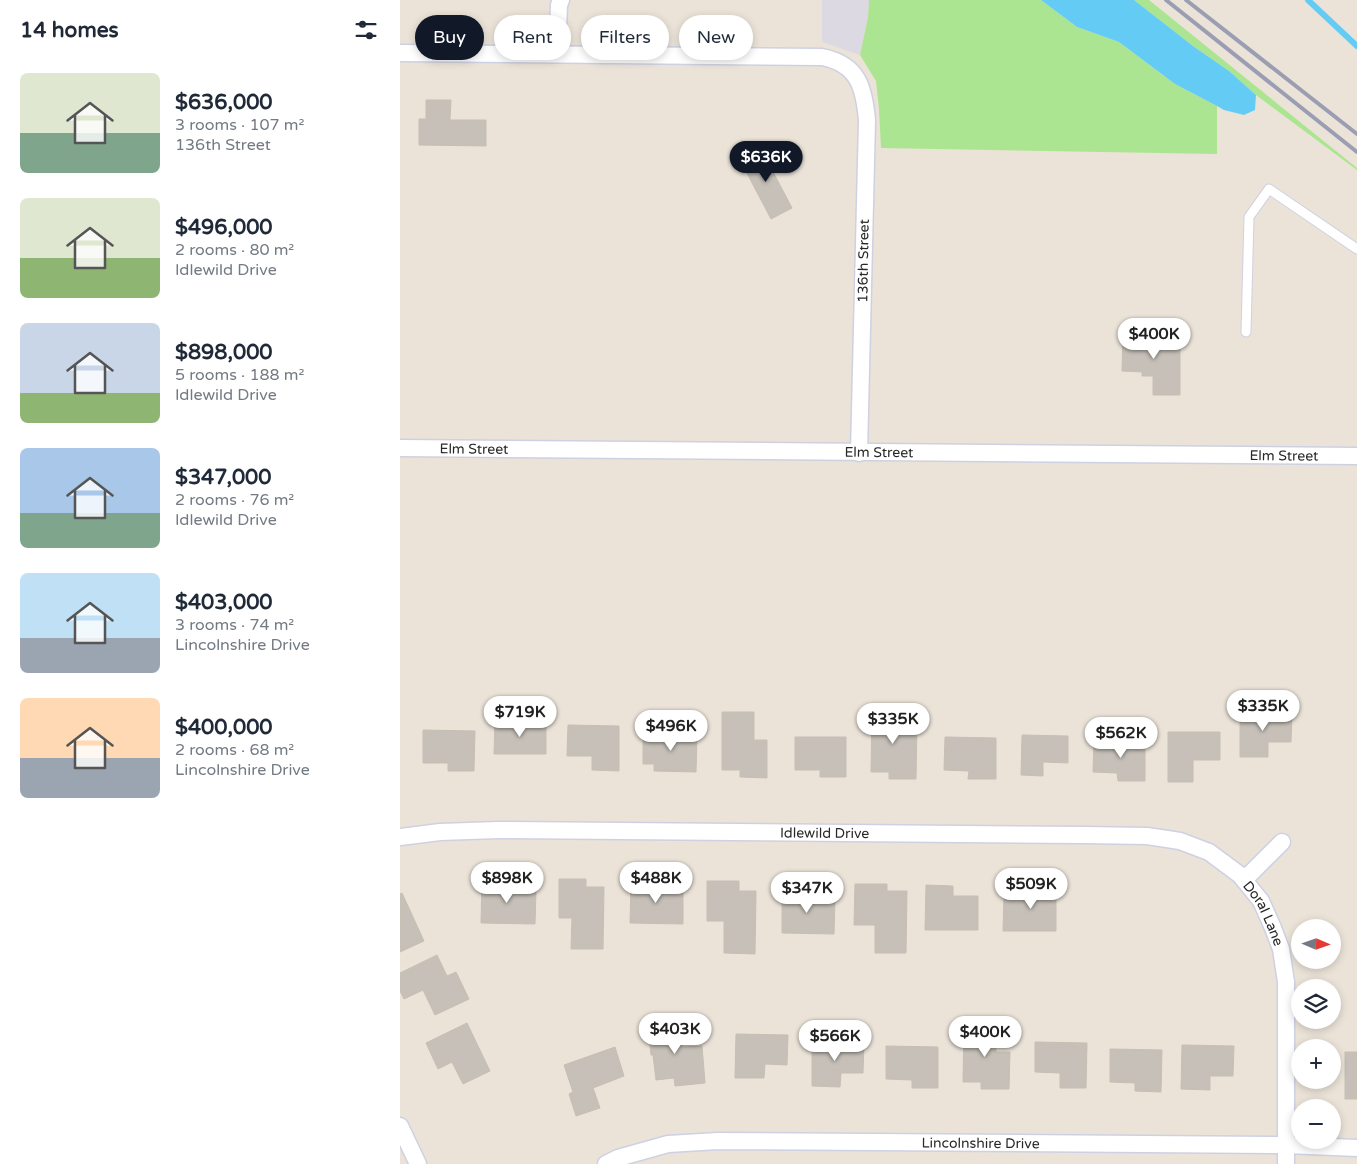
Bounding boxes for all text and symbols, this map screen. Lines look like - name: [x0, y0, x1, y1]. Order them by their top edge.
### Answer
- chip: Buy: [415, 15, 484, 60]
- chip: Rent: [494, 15, 571, 60]
- chip: Filters: [581, 15, 669, 60]
- chip: New: [679, 15, 753, 60]
- icon: filters: [352, 16, 380, 44]
- text: 14 homes: [20, 18, 119, 43]
- text: $636,000: [175, 90, 273, 115]
- icon: home: [60, 93, 120, 153]
- text: 3 rooms · 107 m²: [175, 115, 304, 135]
- text: 136th Street: [175, 135, 271, 155]
- pin: $636K: [731, 140, 801, 183]
- text: $636K: [741, 147, 791, 167]
- text: $496,000: [175, 215, 273, 240]
- icon: home: [60, 218, 120, 278]
- street label: 136th Street: [854, 218, 873, 303]
- text: 2 rooms · 80 m²: [175, 240, 294, 260]
- text: Idlewild Drive: [175, 260, 277, 280]
- pin: $400K: [1119, 318, 1189, 360]
- text: $400K: [1129, 324, 1179, 344]
- text: $898,000: [175, 340, 273, 365]
- icon: home: [60, 343, 120, 403]
- text: 5 rooms · 188 m²: [175, 365, 304, 385]
- text: Idlewild Drive: [175, 385, 277, 405]
- street label: Elm Street: [439, 440, 509, 458]
- street label: Elm Street: [844, 444, 914, 461]
- street label: Elm Street: [1249, 447, 1319, 465]
- text: $347,000: [175, 465, 271, 490]
- icon: home: [60, 468, 120, 528]
- text: 2 rooms · 76 m²: [175, 490, 294, 510]
- text: Idlewild Drive: [175, 510, 277, 530]
- text: $403,000: [175, 590, 273, 615]
- icon: home: [60, 593, 120, 653]
- text: 3 rooms · 74 m²: [175, 615, 294, 635]
- text: Lincolnshire Drive: [175, 635, 310, 655]
- pin: $335K: [1228, 690, 1298, 732]
- pin: $719K: [485, 696, 555, 738]
- text: $335K: [1238, 696, 1288, 716]
- text: $719K: [495, 702, 545, 722]
- pin: $335K: [858, 702, 928, 745]
- text: $335K: [868, 709, 918, 729]
- pin: $496K: [636, 710, 706, 752]
- text: $400,000: [175, 715, 273, 740]
- text: $496K: [646, 716, 696, 736]
- pin: $562K: [1086, 716, 1156, 759]
- icon: home: [60, 718, 120, 778]
- text: $562K: [1096, 723, 1146, 743]
- text: 2 rooms · 68 m²: [175, 740, 294, 760]
- text: Lincolnshire Drive: [175, 760, 310, 780]
- street label: Idlewild Drive: [780, 824, 869, 842]
- pin: $898K: [472, 862, 542, 904]
- pin: $488K: [621, 862, 691, 904]
- text: $898K: [482, 868, 532, 888]
- text: $488K: [631, 868, 681, 888]
- pin: $509K: [996, 868, 1066, 910]
- pin: $347K: [772, 872, 842, 914]
- text: $509K: [1006, 874, 1056, 894]
- text: $347K: [782, 878, 832, 898]
- street label: Doral Lane: [1239, 878, 1287, 949]
- north arrow: [1291, 919, 1341, 969]
- map controls: [1291, 919, 1341, 1149]
- button: layers: [1291, 979, 1341, 1029]
- pin: $403K: [640, 1012, 710, 1055]
- pin: $400K: [950, 1016, 1020, 1058]
- text: $403K: [650, 1019, 700, 1039]
- pin: $566K: [800, 1020, 870, 1062]
- text: $400K: [960, 1022, 1010, 1042]
- text: $566K: [810, 1026, 860, 1046]
- button: +: [1291, 1039, 1341, 1089]
- button: −: [1291, 1099, 1341, 1149]
- street label: Lincolnshire Drive: [921, 1134, 1040, 1152]

